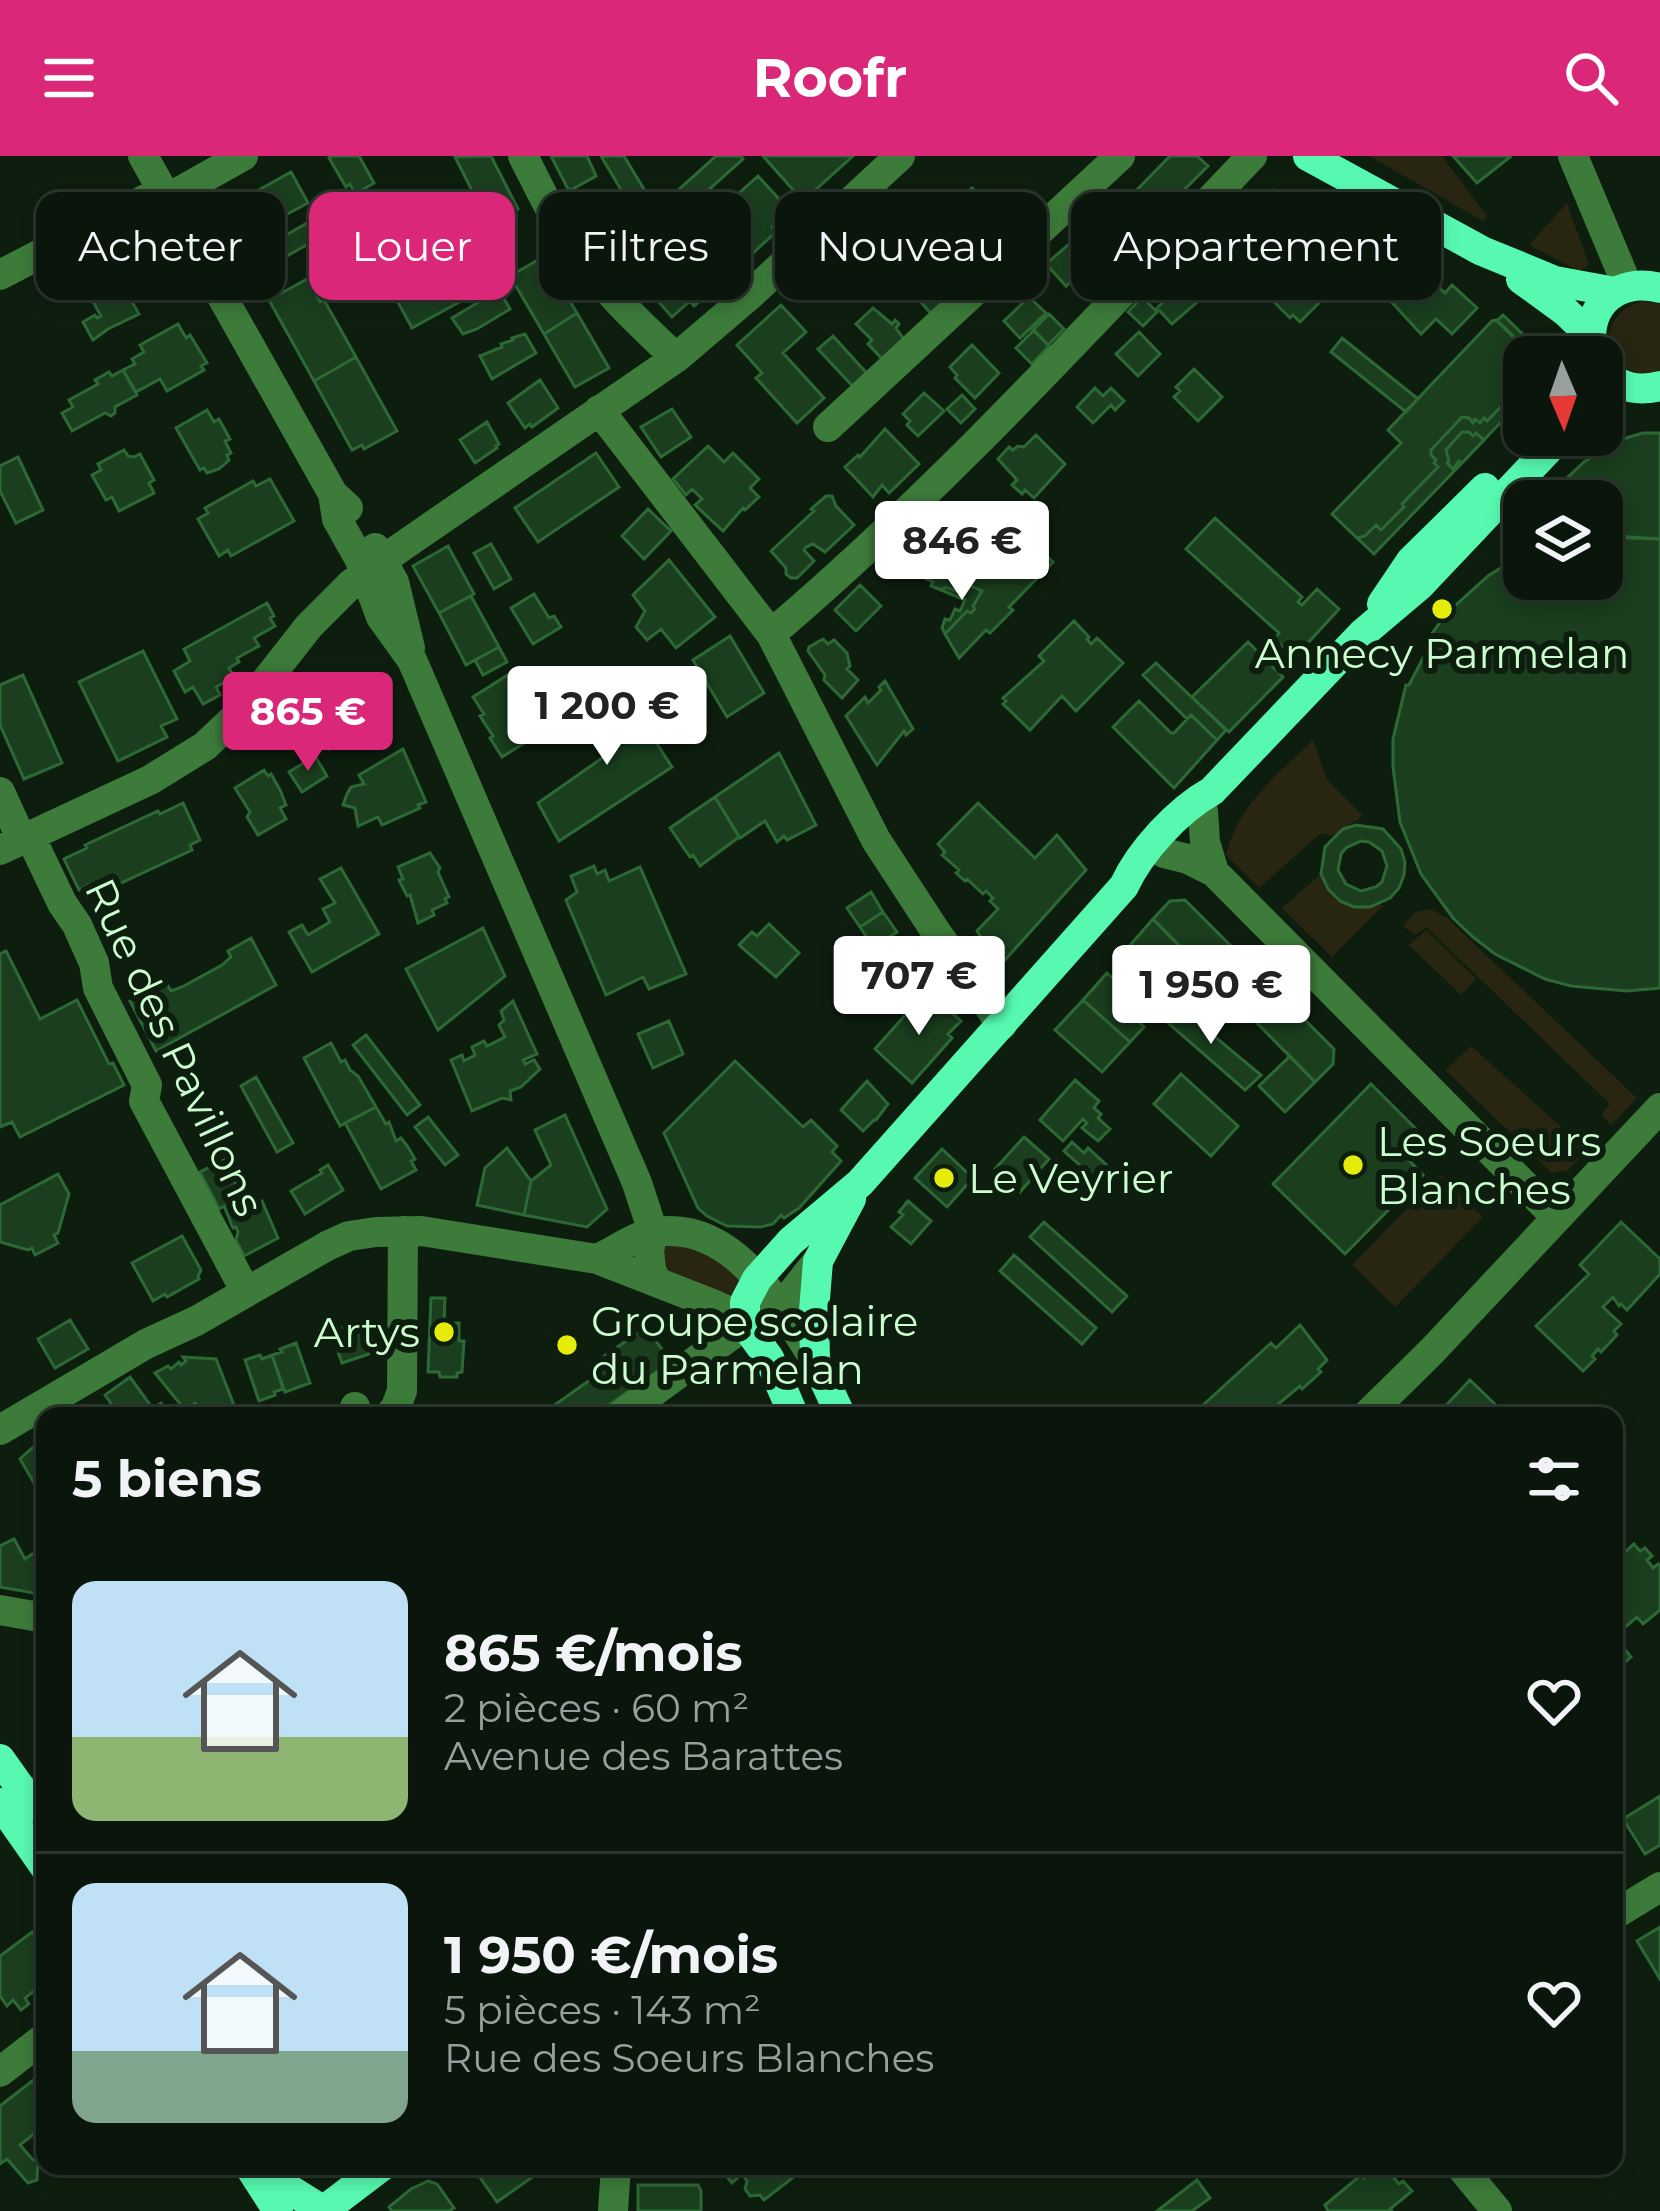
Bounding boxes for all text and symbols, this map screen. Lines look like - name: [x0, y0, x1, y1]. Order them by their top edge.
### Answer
- icon: menu: [36, 45, 102, 111]
- text: Roofr: [753, 45, 907, 111]
- icon: search: [1558, 45, 1624, 111]
- chip: Acheter: [36, 192, 285, 300]
- chip: Louer: [309, 192, 515, 300]
- chip: Filtres: [539, 192, 751, 300]
- chip: Nouveau: [775, 192, 1047, 300]
- chip: Appartement: [1071, 192, 1441, 300]
- north arrow: [1503, 336, 1623, 456]
- map controls: [1503, 336, 1623, 600]
- button: layers: [1503, 480, 1623, 600]
- pin: 846 €: [878, 501, 1046, 603]
- text: 846 €: [902, 516, 1022, 564]
- marker: Annecy Parmelan: [1429, 596, 1455, 622]
- place label: Annecy Parmelan: [1255, 627, 1629, 679]
- pin: 1 200 €: [496, 666, 718, 768]
- pin: 865 €: [224, 672, 392, 774]
- text: 1 200 €: [535, 681, 679, 729]
- text: 865 €: [250, 687, 366, 735]
- street label: Rue des Pavillons: [74, 870, 276, 1224]
- pin: 707 €: [835, 936, 1003, 1038]
- pin: 1 950 €: [1100, 945, 1322, 1047]
- text: 707 €: [861, 951, 977, 999]
- text: 1 950 €: [1139, 960, 1283, 1008]
- place label: Les Soeurs Blanches: [1377, 1115, 1601, 1215]
- place label: Le Veyrier: [968, 1152, 1174, 1204]
- marker: Les Soeurs Blanches: [1340, 1152, 1366, 1178]
- marker: Le Veyrier: [931, 1165, 957, 1191]
- place label: Groupe scolaire du Parmelan: [591, 1295, 918, 1395]
- place label: Artys: [314, 1306, 420, 1358]
- marker: Artys: [431, 1319, 457, 1345]
- marker: Groupe scolaire du Parmelan: [554, 1332, 580, 1358]
- icon: filters: [1521, 1446, 1587, 1512]
- text: 5 biens: [72, 1448, 262, 1510]
- text: 865 €/mois: [444, 1622, 743, 1684]
- icon: home: [168, 1629, 312, 1773]
- icon: heart: [1521, 1668, 1587, 1734]
- text: 2 pièces · 60 m²: [444, 1684, 749, 1732]
- text: Avenue des Barattes: [444, 1732, 843, 1780]
- text: 1 950 €/mois: [444, 1924, 778, 1986]
- icon: home: [168, 1931, 312, 2075]
- icon: heart: [1521, 1970, 1587, 2036]
- text: 5 pièces · 143 m²: [444, 1986, 761, 2034]
- text: Rue des Soeurs Blanches: [444, 2034, 934, 2082]

